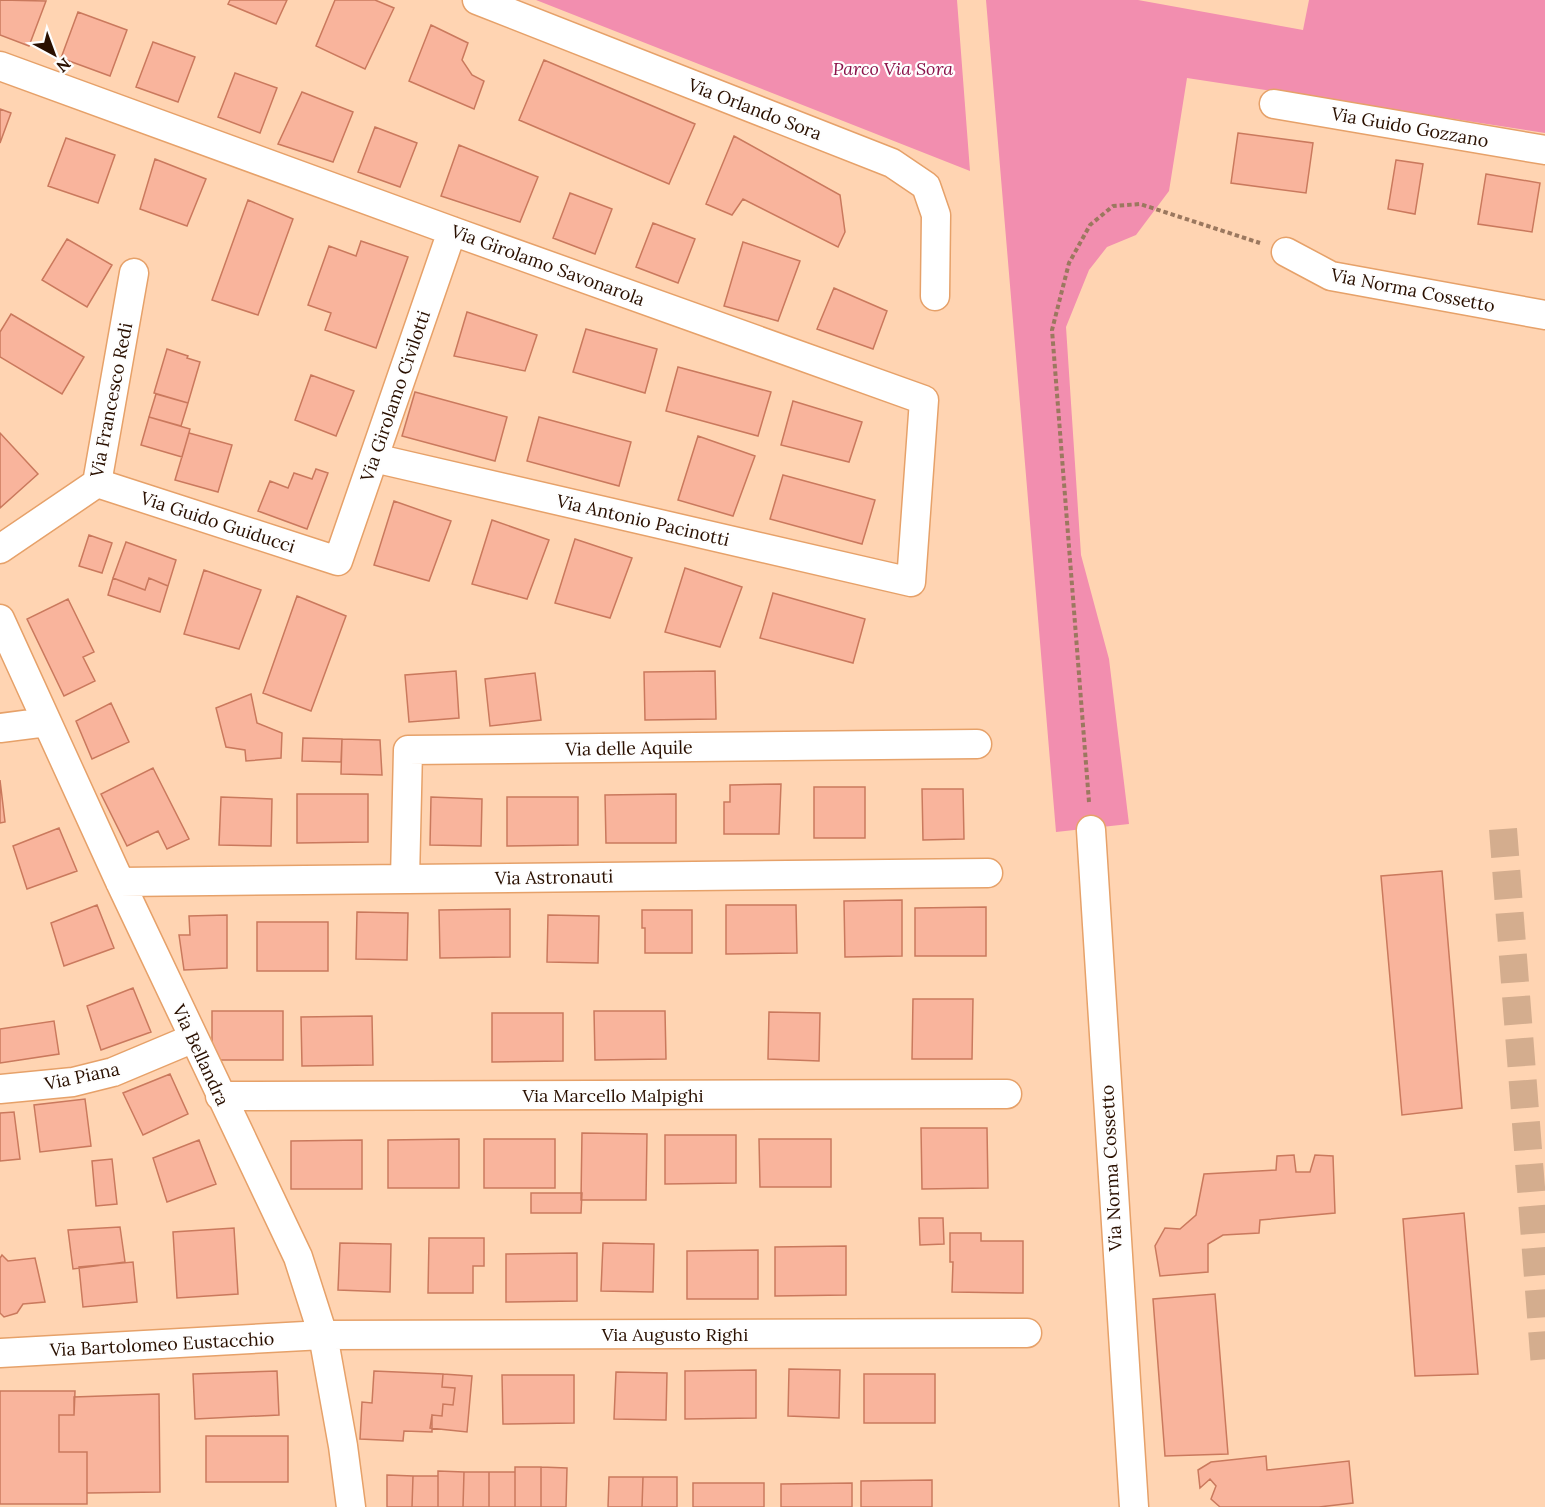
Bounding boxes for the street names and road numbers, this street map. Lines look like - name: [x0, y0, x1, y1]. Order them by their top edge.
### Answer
- street label: Via Orlando Sora: [684, 73, 825, 145]
- street label: Via Guido Gozzano: [1329, 102, 1490, 152]
- street label: Via Girolamo Savonarola: [447, 219, 648, 311]
- street label: Via Norma Cossetto: [1328, 263, 1497, 317]
- street label: Via Girolamo Civilotti: [355, 307, 435, 486]
- street label: Via Francesco Redi: [85, 321, 137, 480]
- street label: Via Guido Guiducci: [137, 486, 298, 558]
- street label: Via Antonio Pacinotti: [553, 489, 732, 551]
- street label: Via delle Aquile: [564, 735, 693, 761]
- street label: Via Astronauti: [494, 864, 613, 890]
- street label: Via Bellandra: [167, 1000, 235, 1109]
- street label: Via Piana: [41, 1057, 122, 1095]
- street label: Via Marcello Malpighi: [521, 1084, 704, 1107]
- street label: Via Norma Cossetto: [1095, 1084, 1127, 1253]
- street label: Via Augusto Righi: [601, 1323, 748, 1346]
- street label: Via Bartolomeo Eustacchio: [48, 1327, 275, 1361]

